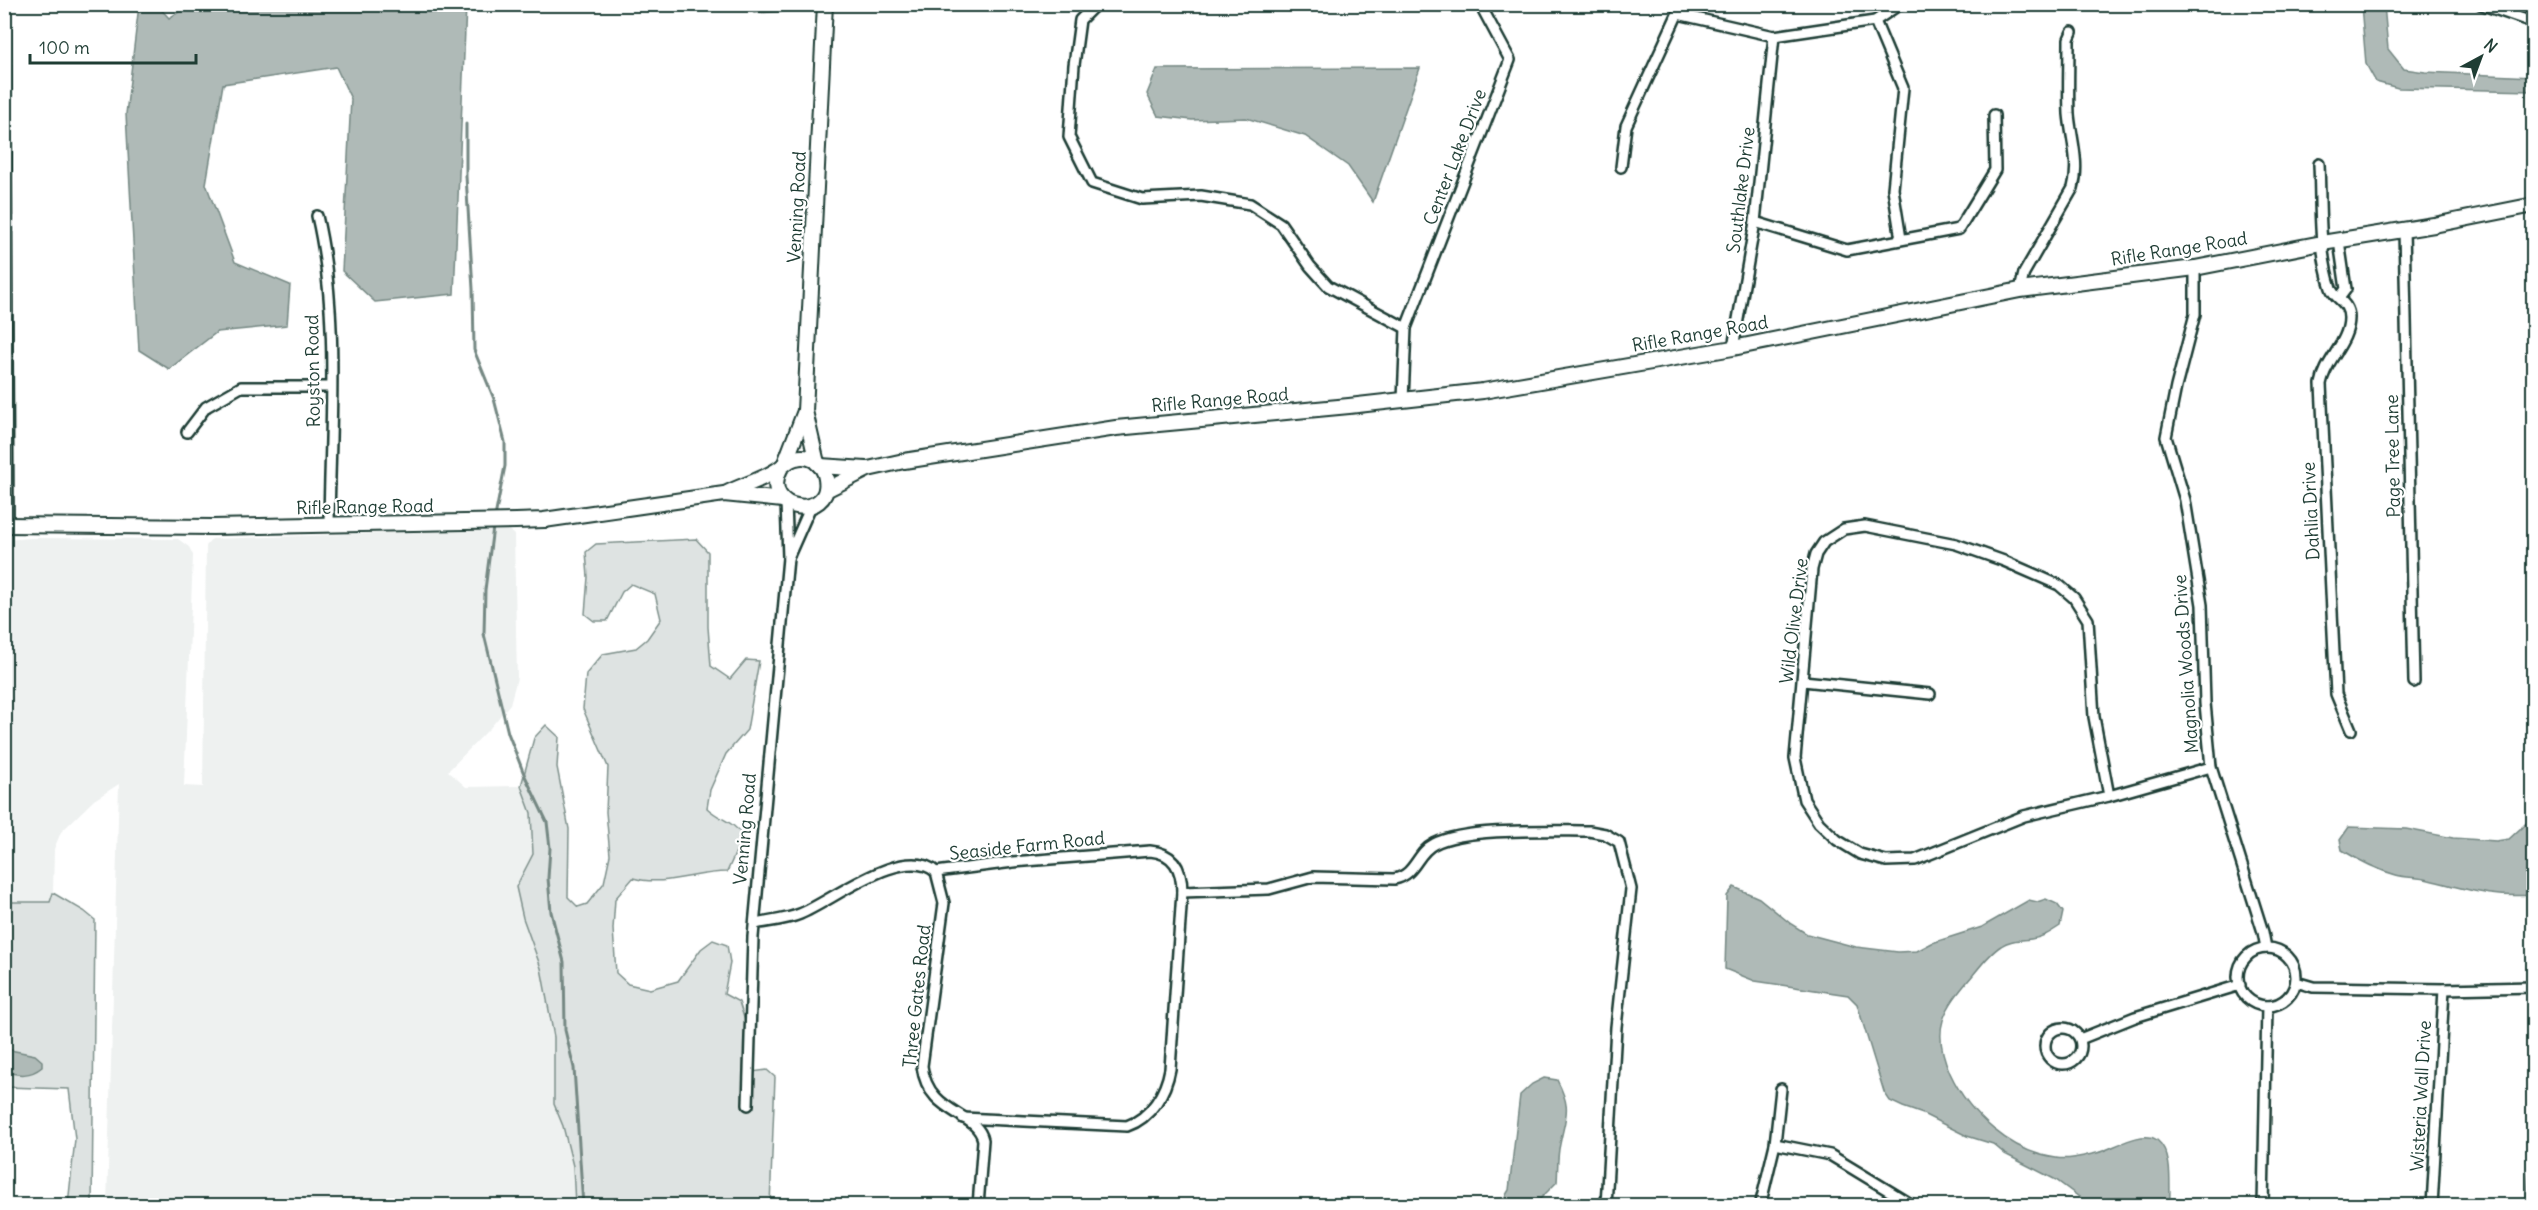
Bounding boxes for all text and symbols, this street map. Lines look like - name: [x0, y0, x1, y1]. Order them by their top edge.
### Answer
- scale bar: [30, 27, 196, 65]
- north arrow: [2451, 27, 2511, 87]
- text: N: [2480, 35, 2502, 57]
- text: 100 m: [39, 36, 90, 59]
- street label: Center Lake Drive: [1418, 85, 1491, 228]
- street label: Southlake Drive: [1721, 126, 1760, 254]
- street label: Venning Road: [782, 150, 811, 264]
- street label: Rifle Range Road: [2109, 226, 2249, 271]
- street label: Rifle Range Road: [1630, 310, 1770, 357]
- street label: Royston Road: [300, 314, 325, 428]
- street label: Rifle Range Road: [1150, 382, 1290, 417]
- street label: Page Tree Lane: [2380, 394, 2405, 518]
- street label: Dahlia Drive: [2296, 461, 2325, 561]
- street label: Rifle Range Road: [296, 494, 434, 519]
- street label: Wild Olive Drive: [1774, 557, 1813, 685]
- street label: Magnolia Woods Drive: [2168, 574, 2203, 754]
- street label: Venning Road: [728, 772, 761, 886]
- street label: Seaside Farm Road: [948, 826, 1106, 865]
- street label: Three Gates Road: [898, 923, 935, 1069]
- street label: Wisteria Wall Drive: [2405, 1020, 2436, 1172]

